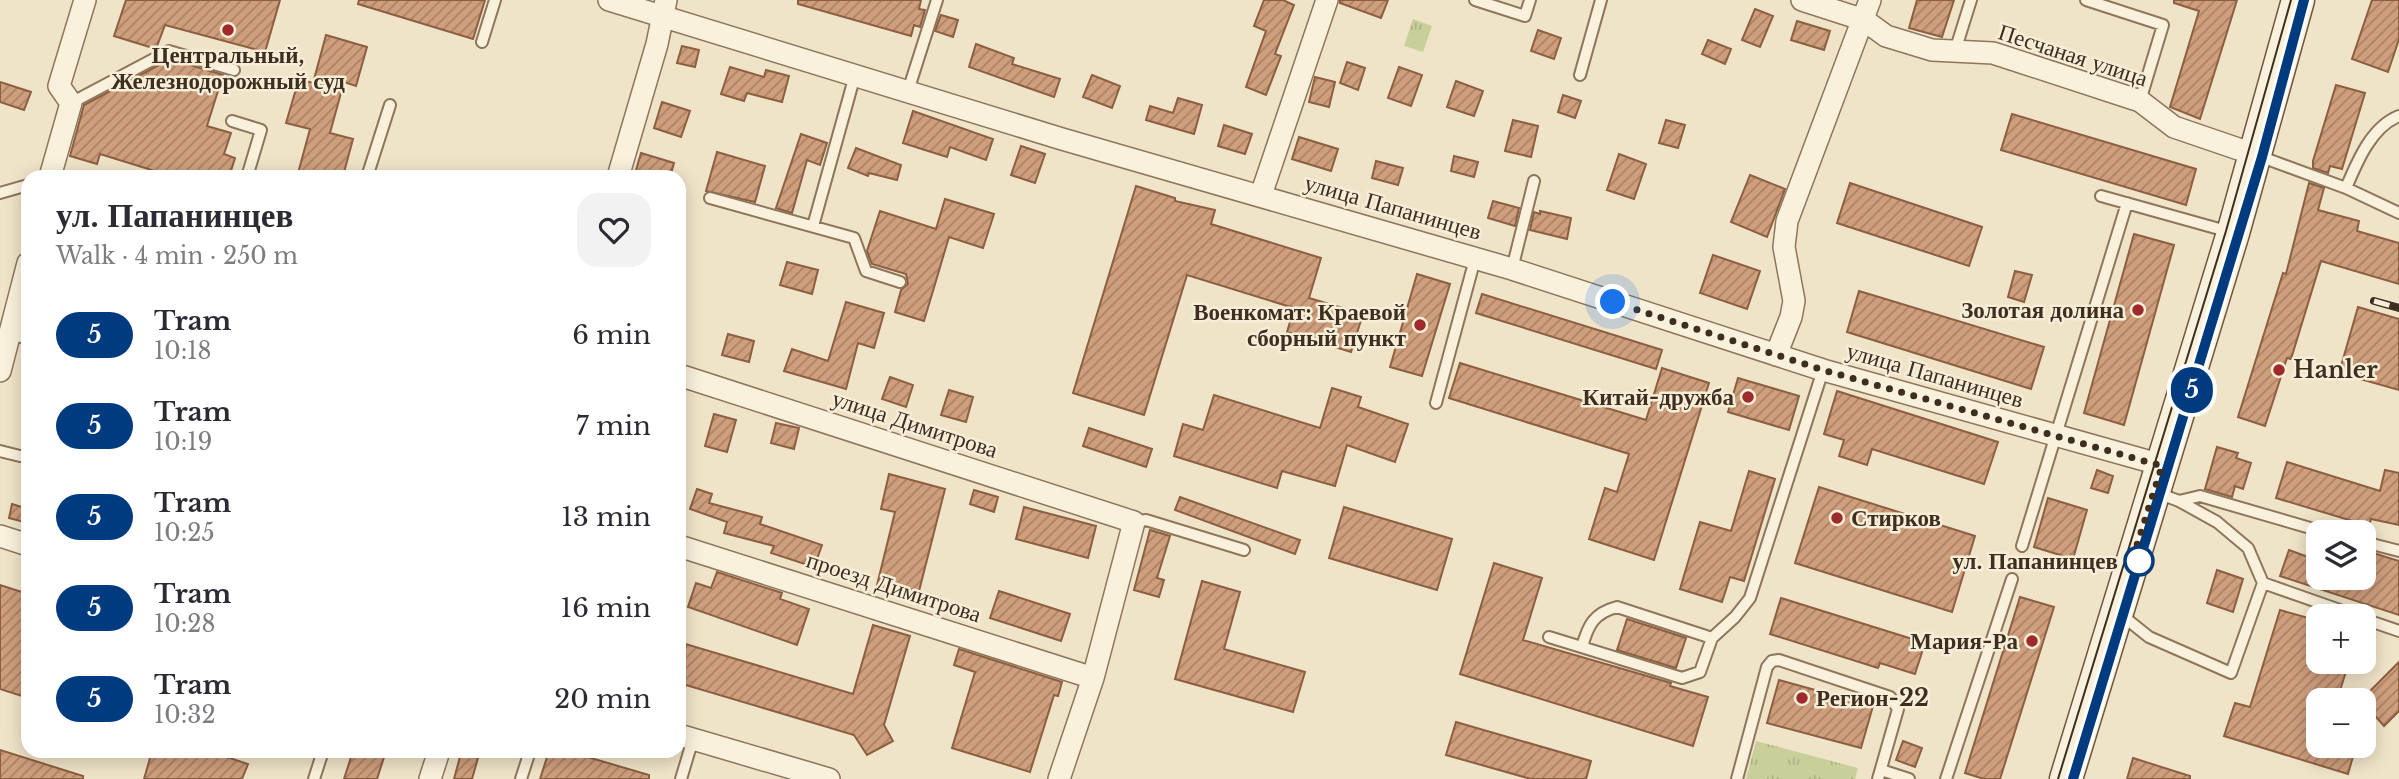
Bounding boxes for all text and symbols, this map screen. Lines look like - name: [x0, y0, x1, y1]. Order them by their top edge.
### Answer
- street label: Песчаная улица: [1995, 18, 2151, 92]
- marker: Центральный, Железнодорожный суд: [220, 22, 236, 38]
- place label: Центральный, Железнодорожный суд: [111, 41, 345, 95]
- street label: улица Папанинцев: [1301, 168, 1485, 246]
- button: heart: [577, 193, 651, 267]
- text: ул. Папанинцев: [56, 195, 293, 236]
- text: Walk · 4 min · 250 m: [56, 242, 298, 270]
- your location: [1595, 284, 1630, 319]
- place label: Золотая долина: [1961, 296, 2124, 324]
- place label: Военкомат: Краевой сборный пункт: [1193, 298, 1407, 352]
- marker: Золотая долина: [2130, 302, 2146, 318]
- text: Tram: [154, 305, 231, 337]
- marker: Военкомат: Краевой сборный пункт: [1412, 317, 1428, 333]
- text: 6 min: [572, 319, 651, 351]
- text: 5: [87, 320, 102, 349]
- street label: улица Папанинцев: [1843, 336, 2027, 414]
- text: 10:18: [154, 337, 211, 365]
- place label: Hanler: [2293, 356, 2378, 384]
- marker: Hanler: [2271, 362, 2287, 378]
- line badge: 5: [2169, 367, 2215, 413]
- text: 5: [2185, 375, 2199, 404]
- place label: Китай-дружба: [1583, 383, 1734, 411]
- street label: улица Димитрова: [829, 384, 1001, 464]
- marker: Китай-дружба: [1740, 389, 1756, 405]
- text: Tram: [154, 396, 231, 428]
- text: 7 min: [576, 410, 651, 442]
- text: 5: [87, 411, 102, 440]
- text: 10:19: [154, 428, 212, 456]
- text: Tram: [154, 487, 231, 519]
- text: 13 min: [561, 501, 651, 533]
- text: 5: [87, 502, 102, 531]
- place label: Стирков: [1851, 504, 1941, 532]
- marker: Стирков: [1829, 510, 1845, 526]
- text: 10:25: [154, 519, 214, 547]
- map controls: [2306, 520, 2376, 758]
- button: layers: [2306, 520, 2376, 590]
- street label: проезд Димитрова: [803, 546, 985, 628]
- marker: ул. Папанинцев: [2124, 546, 2154, 576]
- place label: ул. Папанинцев: [1953, 547, 2118, 575]
- text: Tram: [154, 578, 231, 610]
- text: 16 min: [561, 592, 651, 624]
- text: 5: [87, 593, 102, 622]
- button: +: [2306, 604, 2376, 674]
- text: 10:28: [154, 610, 215, 638]
- place label: Мария-Ра: [1910, 627, 2018, 655]
- marker: Мария-Ра: [2024, 633, 2040, 649]
- text: Tram: [154, 669, 231, 701]
- text: 20 min: [554, 683, 651, 715]
- text: 5: [87, 684, 102, 713]
- place label: Регион-22: [1816, 684, 1929, 712]
- button: −: [2306, 688, 2376, 758]
- marker: Регион-22: [1794, 690, 1810, 706]
- text: 10:32: [154, 701, 216, 729]

